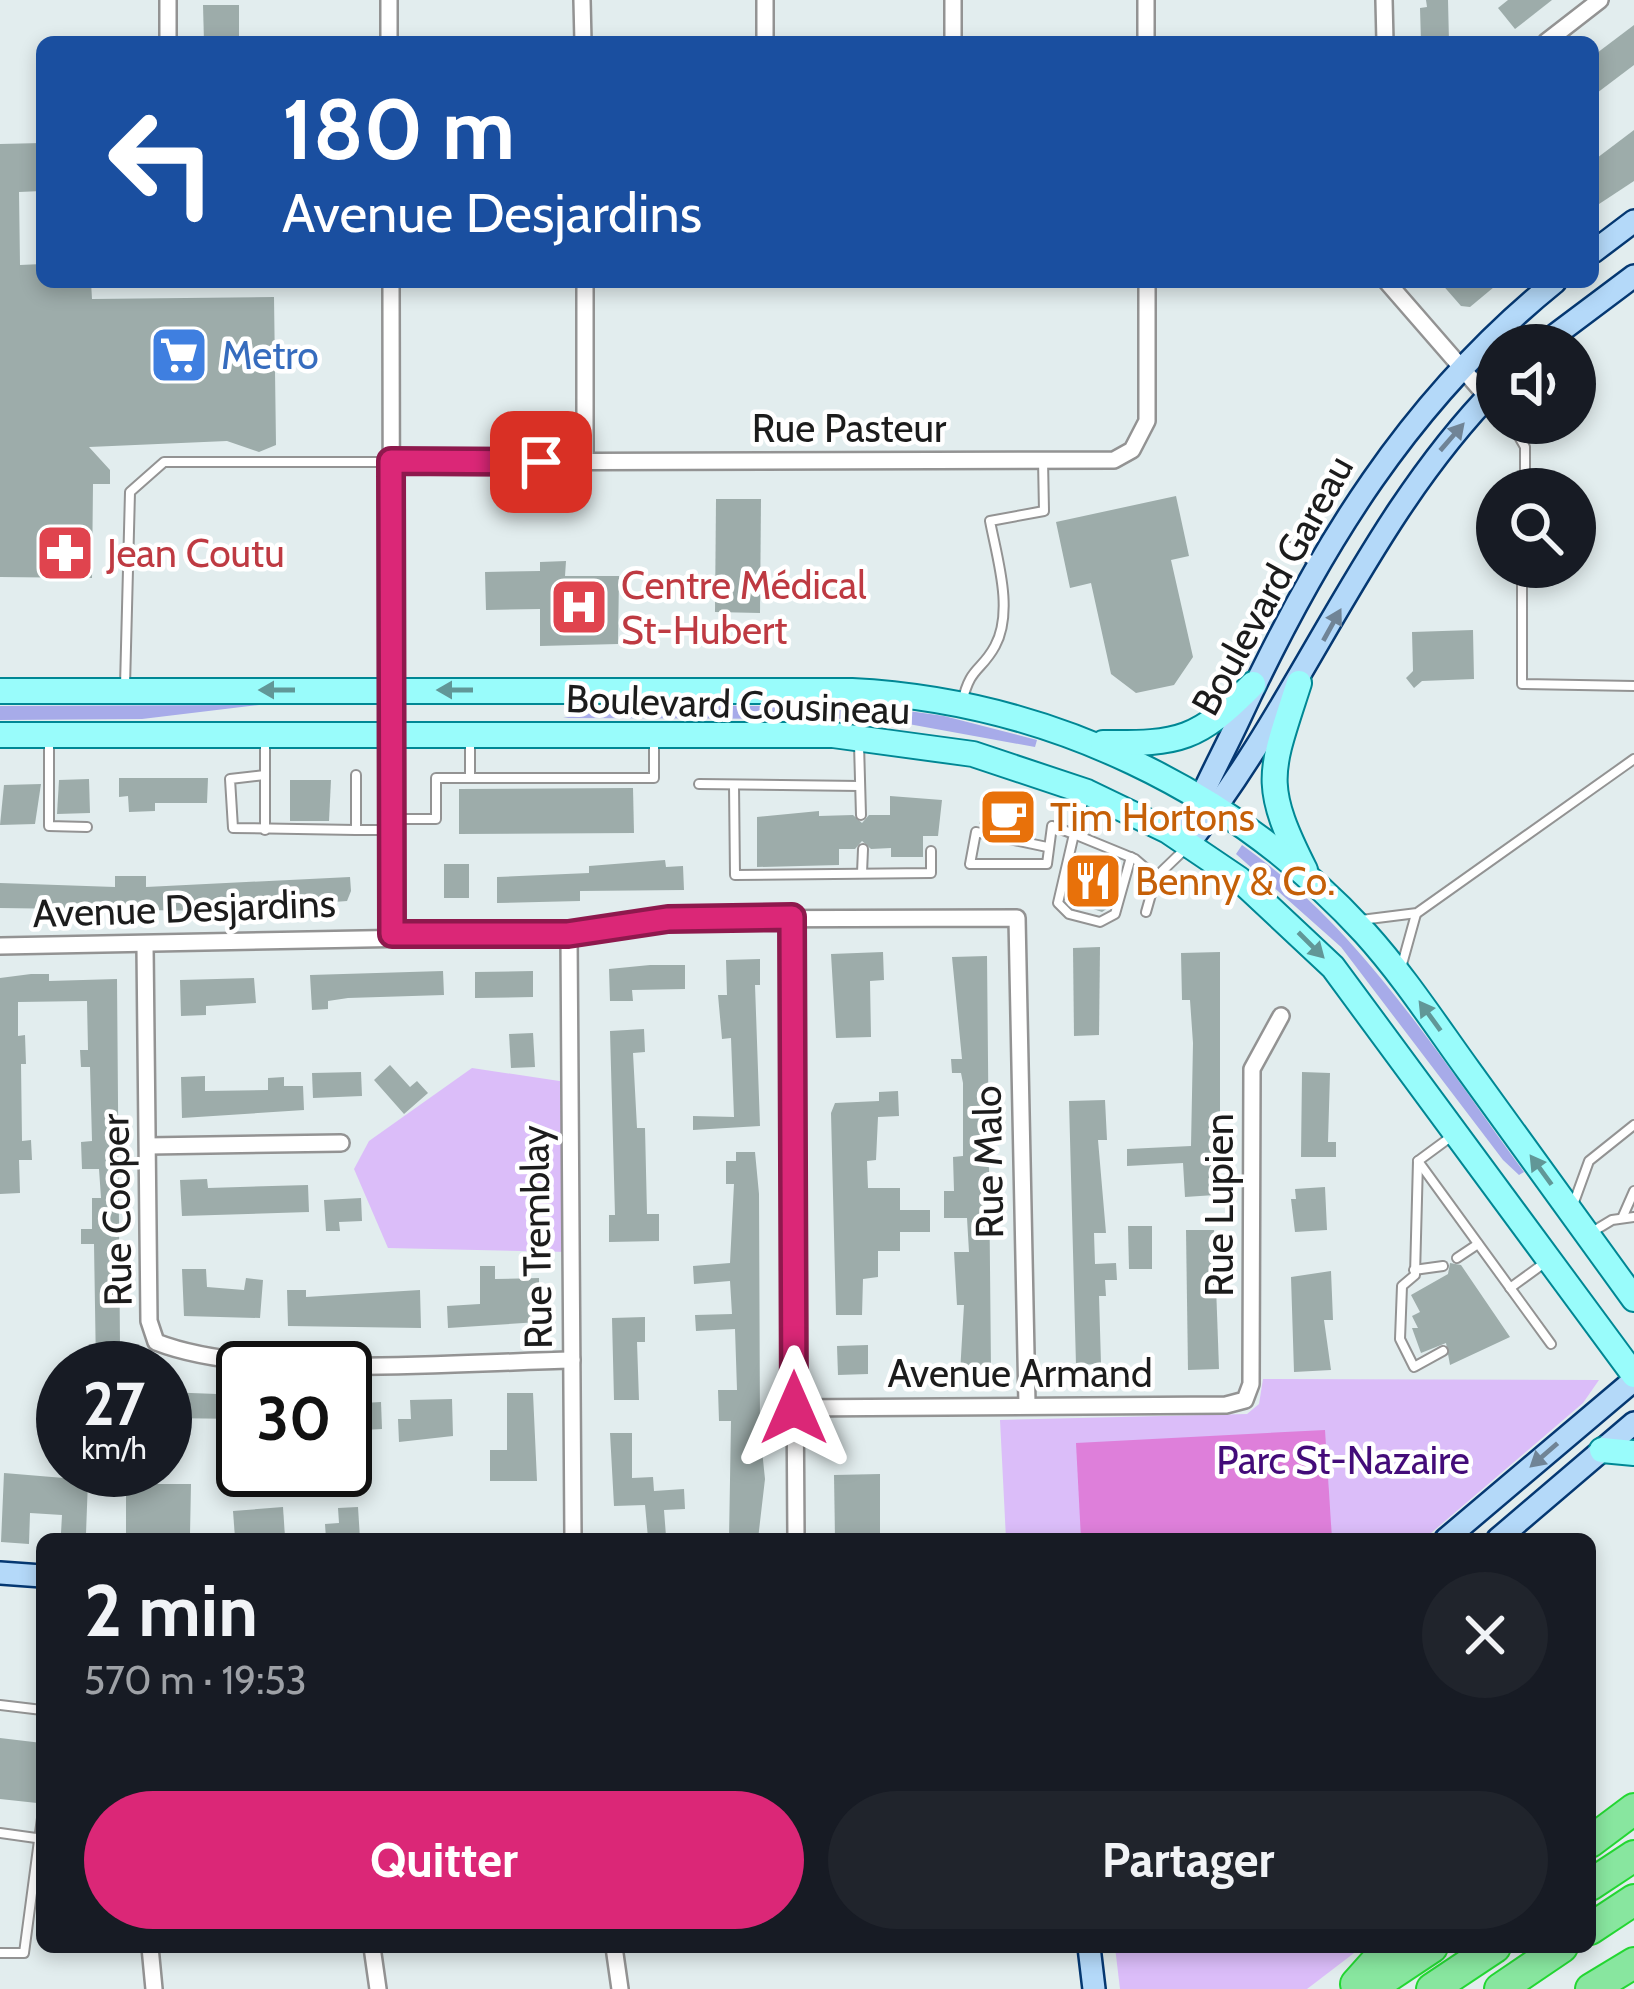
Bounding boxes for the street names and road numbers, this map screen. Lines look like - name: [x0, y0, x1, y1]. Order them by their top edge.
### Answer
- street label: Rue Pasteur: [752, 404, 947, 452]
- street label: Boulevard Gareau: [1181, 447, 1363, 723]
- street label: Boulevard Cousineau: [565, 674, 911, 734]
- street label: Avenue Desjardins: [32, 879, 336, 937]
- street label: Rue Malo: [963, 1085, 1013, 1239]
- street label: Rue Cooper: [90, 1113, 142, 1307]
- street label: Rue Lupien: [1195, 1113, 1243, 1297]
- street label: Rue Tremblay: [510, 1124, 562, 1349]
- street label: Avenue Armand: [887, 1349, 1153, 1397]

